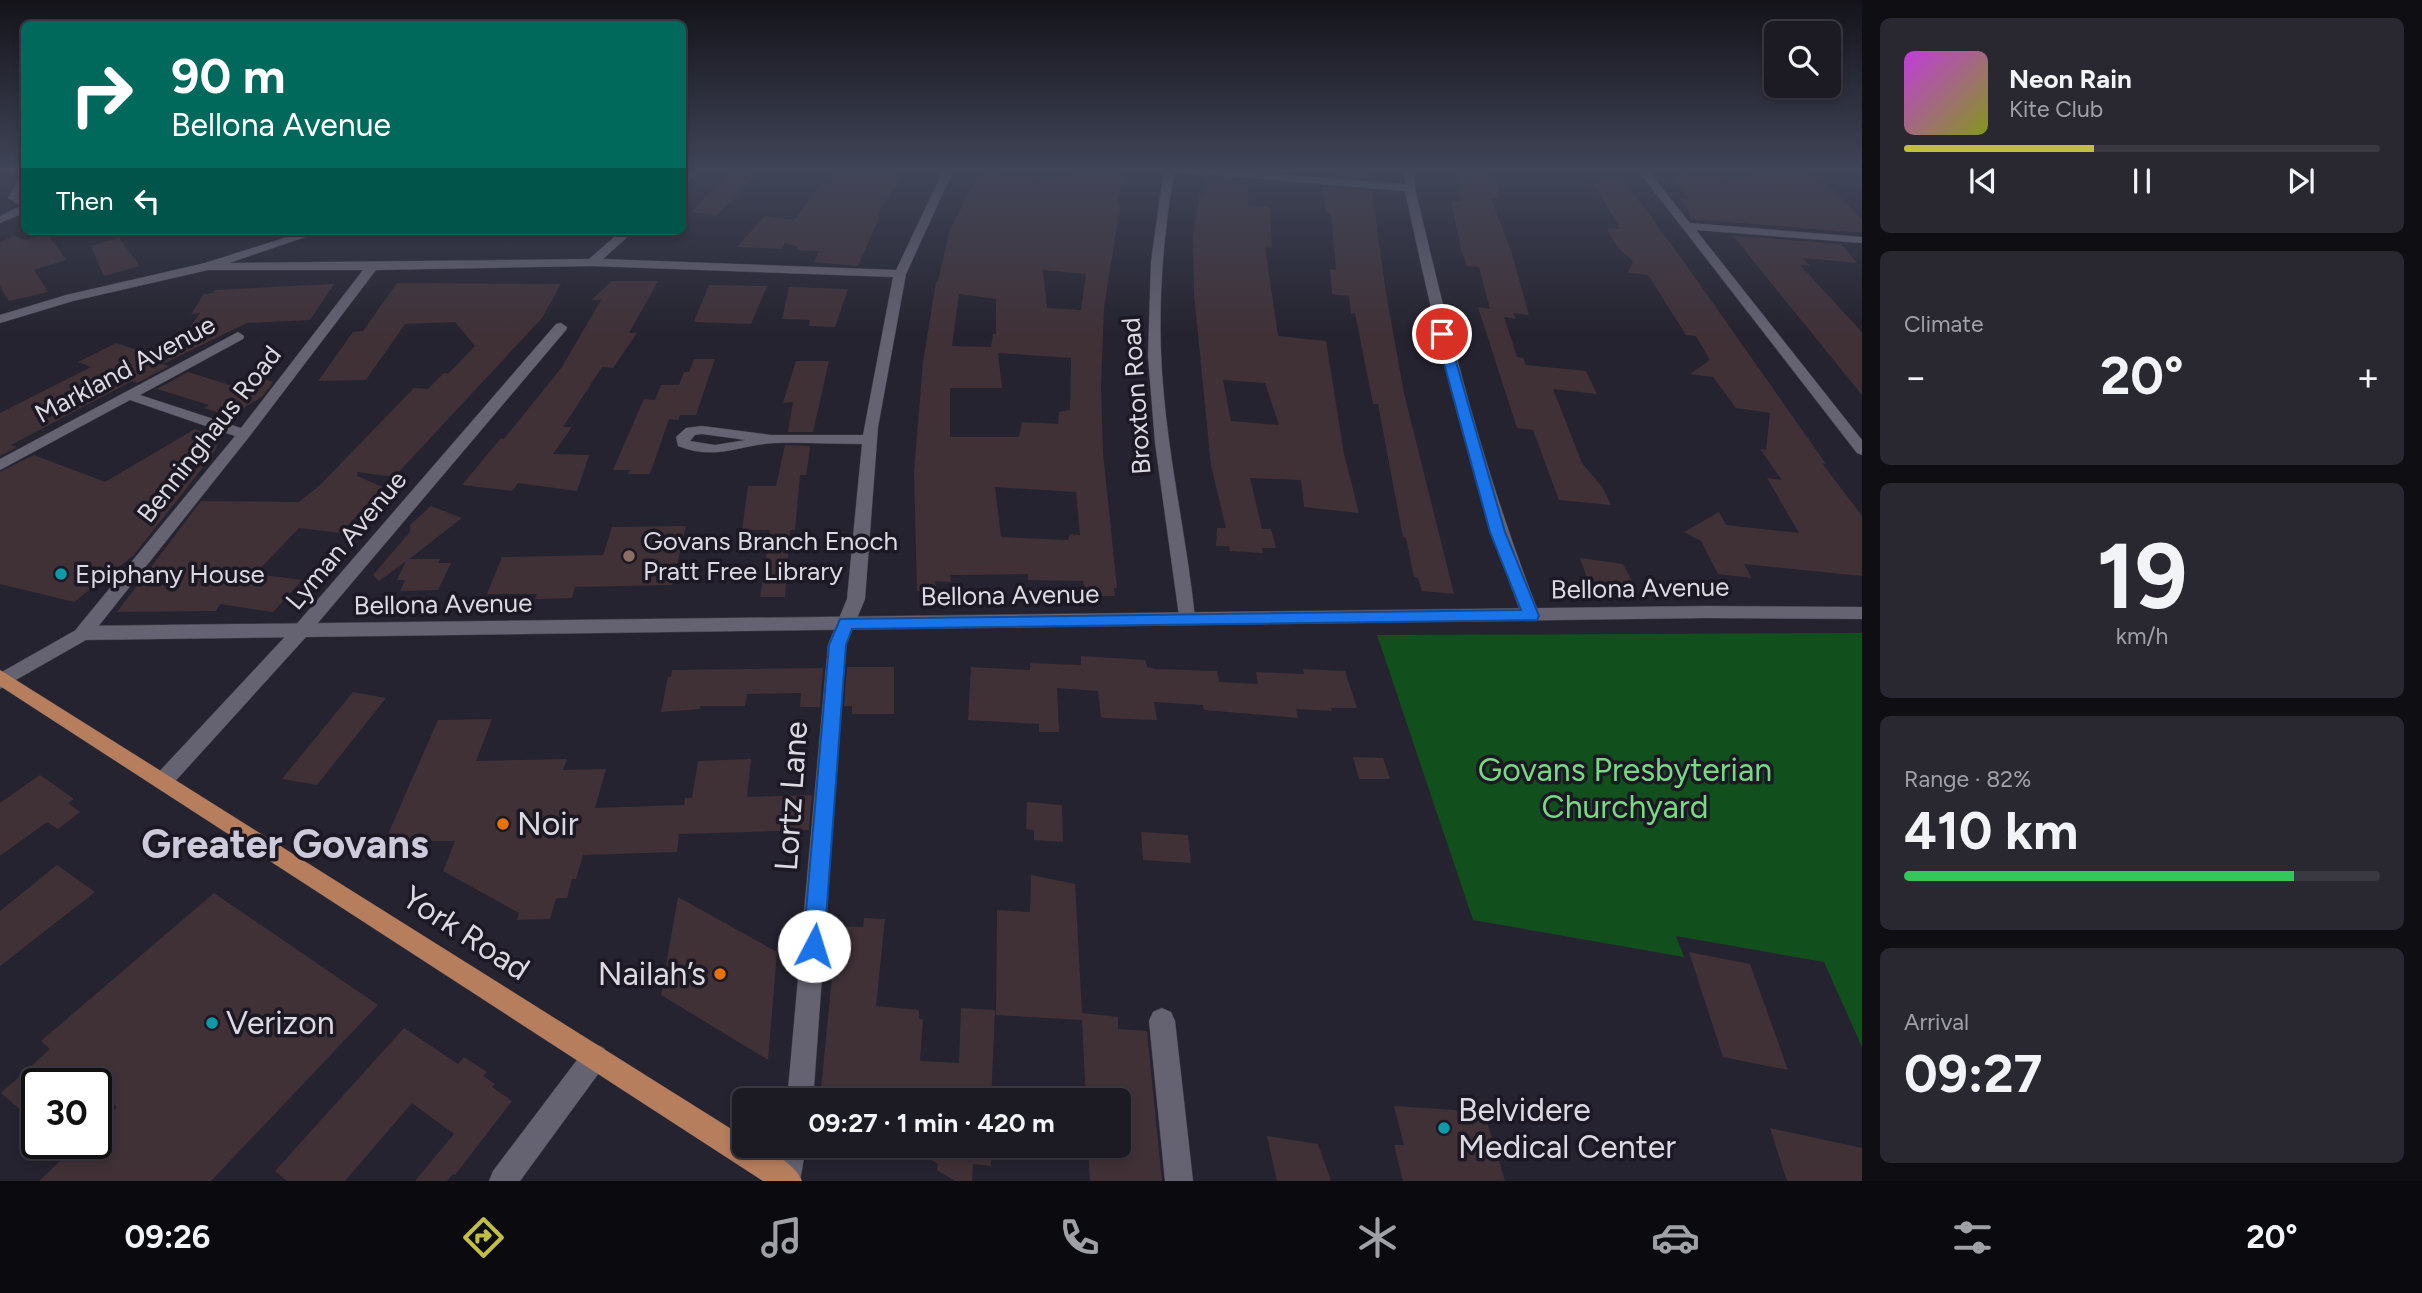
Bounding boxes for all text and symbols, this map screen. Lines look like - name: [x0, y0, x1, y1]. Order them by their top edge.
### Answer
- map controls: [1764, 21, 1841, 98]
- button: search: [1764, 21, 1841, 98]
- text: 90 m: [171, 46, 286, 105]
- icon: right: [56, 49, 147, 140]
- text: Neon Rain: [2009, 63, 2132, 95]
- text: Kite Club: [2009, 95, 2103, 123]
- text: Bellona Avenue: [171, 106, 391, 144]
- icon: previous: [1964, 162, 2002, 200]
- icon: pause: [2123, 162, 2161, 200]
- icon: next: [2282, 162, 2320, 200]
- icon: left: [128, 182, 166, 220]
- text: Then: [56, 185, 114, 217]
- pin: [1412, 304, 1472, 364]
- street label: Markland Avenue: [29, 308, 221, 430]
- text: Climate: [1904, 310, 1983, 338]
- icon: arrive: [1423, 315, 1461, 353]
- street label: Broxton Road: [1115, 316, 1157, 476]
- street label: Benninghaus Road: [130, 339, 288, 529]
- text: 20°: [2100, 345, 2184, 407]
- text: −: [1904, 354, 1928, 400]
- text: +: [2356, 354, 2380, 400]
- street label: Lyman Avenue: [279, 464, 413, 616]
- text: 19: [2096, 522, 2188, 631]
- place label: Govans Branch Enoch Pratt Free Library: [643, 525, 898, 587]
- marker: Govans Branch Enoch Pratt Free Library: [621, 548, 637, 564]
- place label: Epiphany House: [75, 558, 265, 590]
- marker: Epiphany House: [53, 566, 69, 582]
- street label: Bellona Avenue: [1550, 570, 1730, 606]
- street label: Bellona Avenue: [920, 577, 1100, 613]
- street label: Bellona Avenue: [353, 586, 533, 622]
- text: km/h: [2116, 622, 2168, 650]
- street label: Lortz Lane: [767, 720, 815, 872]
- park label: Govans Presbyterian Churchyard: [1478, 751, 1772, 826]
- text: Range · 82%: [1904, 765, 2031, 793]
- text: 410 km: [1904, 800, 2078, 862]
- place label: Noir: [517, 805, 579, 843]
- marker: Noir: [495, 816, 511, 832]
- district label: Greater Govans: [141, 820, 429, 868]
- street label: York Road: [395, 878, 537, 988]
- position arrow: [777, 909, 851, 983]
- place label: Nailah’s: [598, 955, 706, 993]
- marker: Nailah’s: [712, 966, 728, 982]
- place label: Verizon: [226, 1004, 335, 1042]
- text: Arrival: [1904, 1008, 1969, 1036]
- marker: Verizon: [204, 1015, 220, 1031]
- text: 09:27: [1904, 1043, 2043, 1105]
- speed limit sign: 30: [21, 1068, 112, 1159]
- place label: Belvidere Medical Center: [1458, 1091, 1676, 1166]
- text: 09:27 · 1 min · 420 m: [808, 1107, 1055, 1139]
- marker: Belvidere Medical Center: [1436, 1120, 1452, 1136]
- icon: directions: [459, 1213, 508, 1262]
- icon: music: [757, 1213, 806, 1262]
- icon: phone: [1055, 1213, 1104, 1262]
- icon: climate: [1353, 1213, 1402, 1262]
- icon: car: [1651, 1213, 1700, 1262]
- icon: filters: [1948, 1213, 1997, 1262]
- text: 09:26: [124, 1218, 210, 1256]
- text: 20°: [2246, 1218, 2298, 1256]

